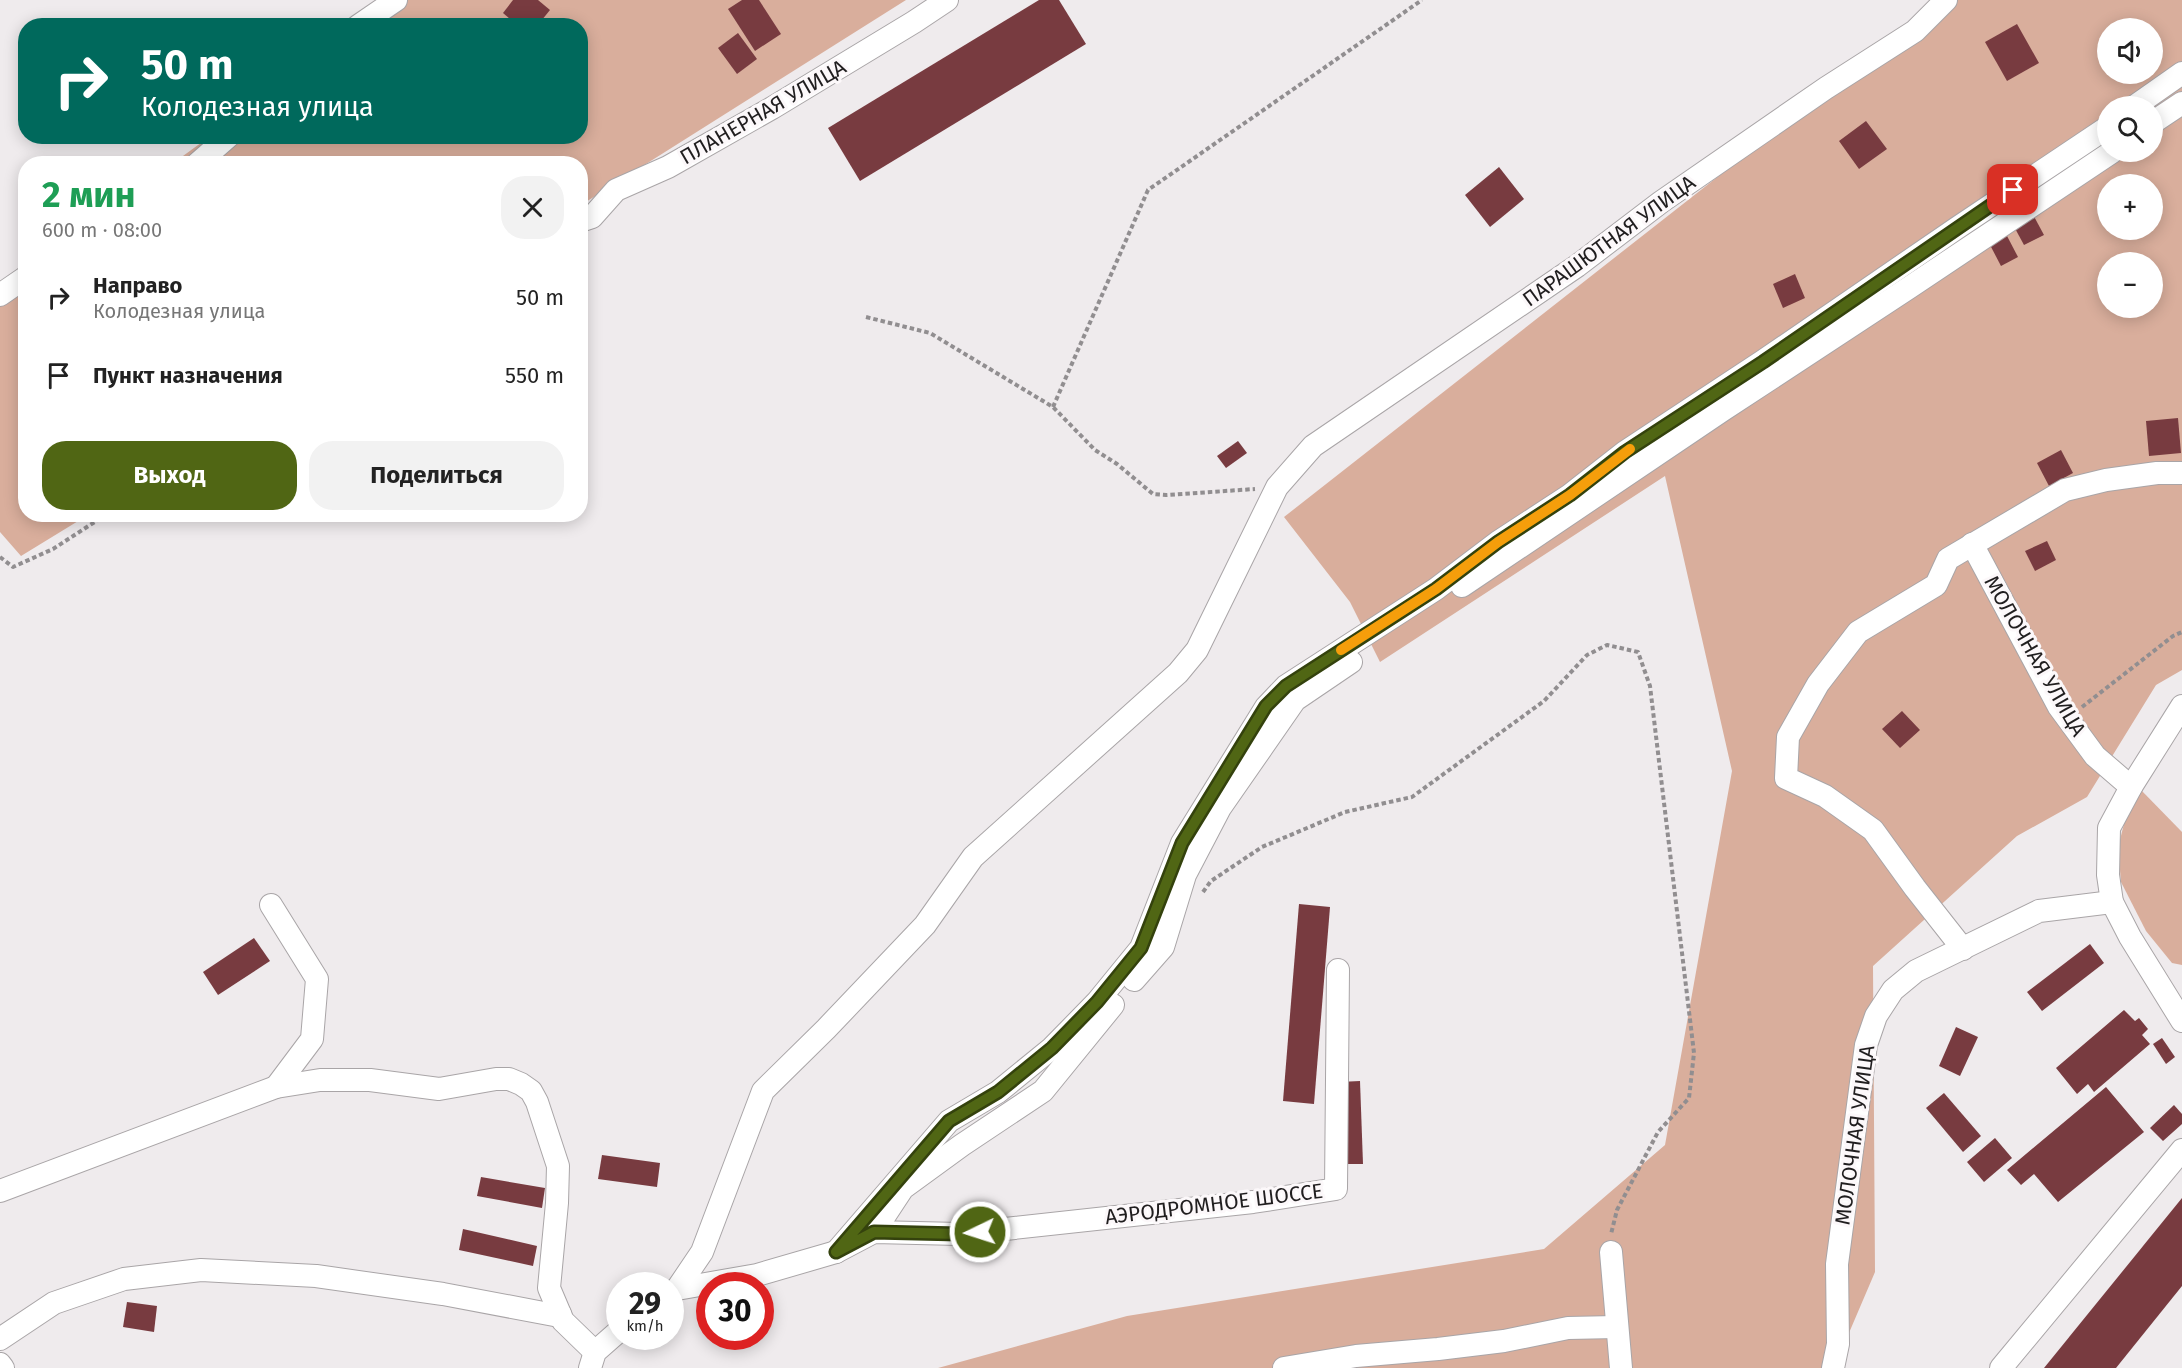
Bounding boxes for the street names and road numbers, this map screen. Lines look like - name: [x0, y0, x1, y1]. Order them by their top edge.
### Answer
- street label: ПЛАНЕРНАЯ УЛИЦА: [675, 54, 851, 170]
- street label: ПАРАШЮТНАЯ УЛИЦА: [1518, 170, 1700, 312]
- street label: МОЛОЧНАЯ УЛИЦА: [1978, 571, 2092, 741]
- street label: МОЛОЧНАЯ УЛИЦА: [1830, 1044, 1880, 1226]
- street label: АЭРОДРОМНОЕ ШОССЕ: [1103, 1178, 1325, 1230]

